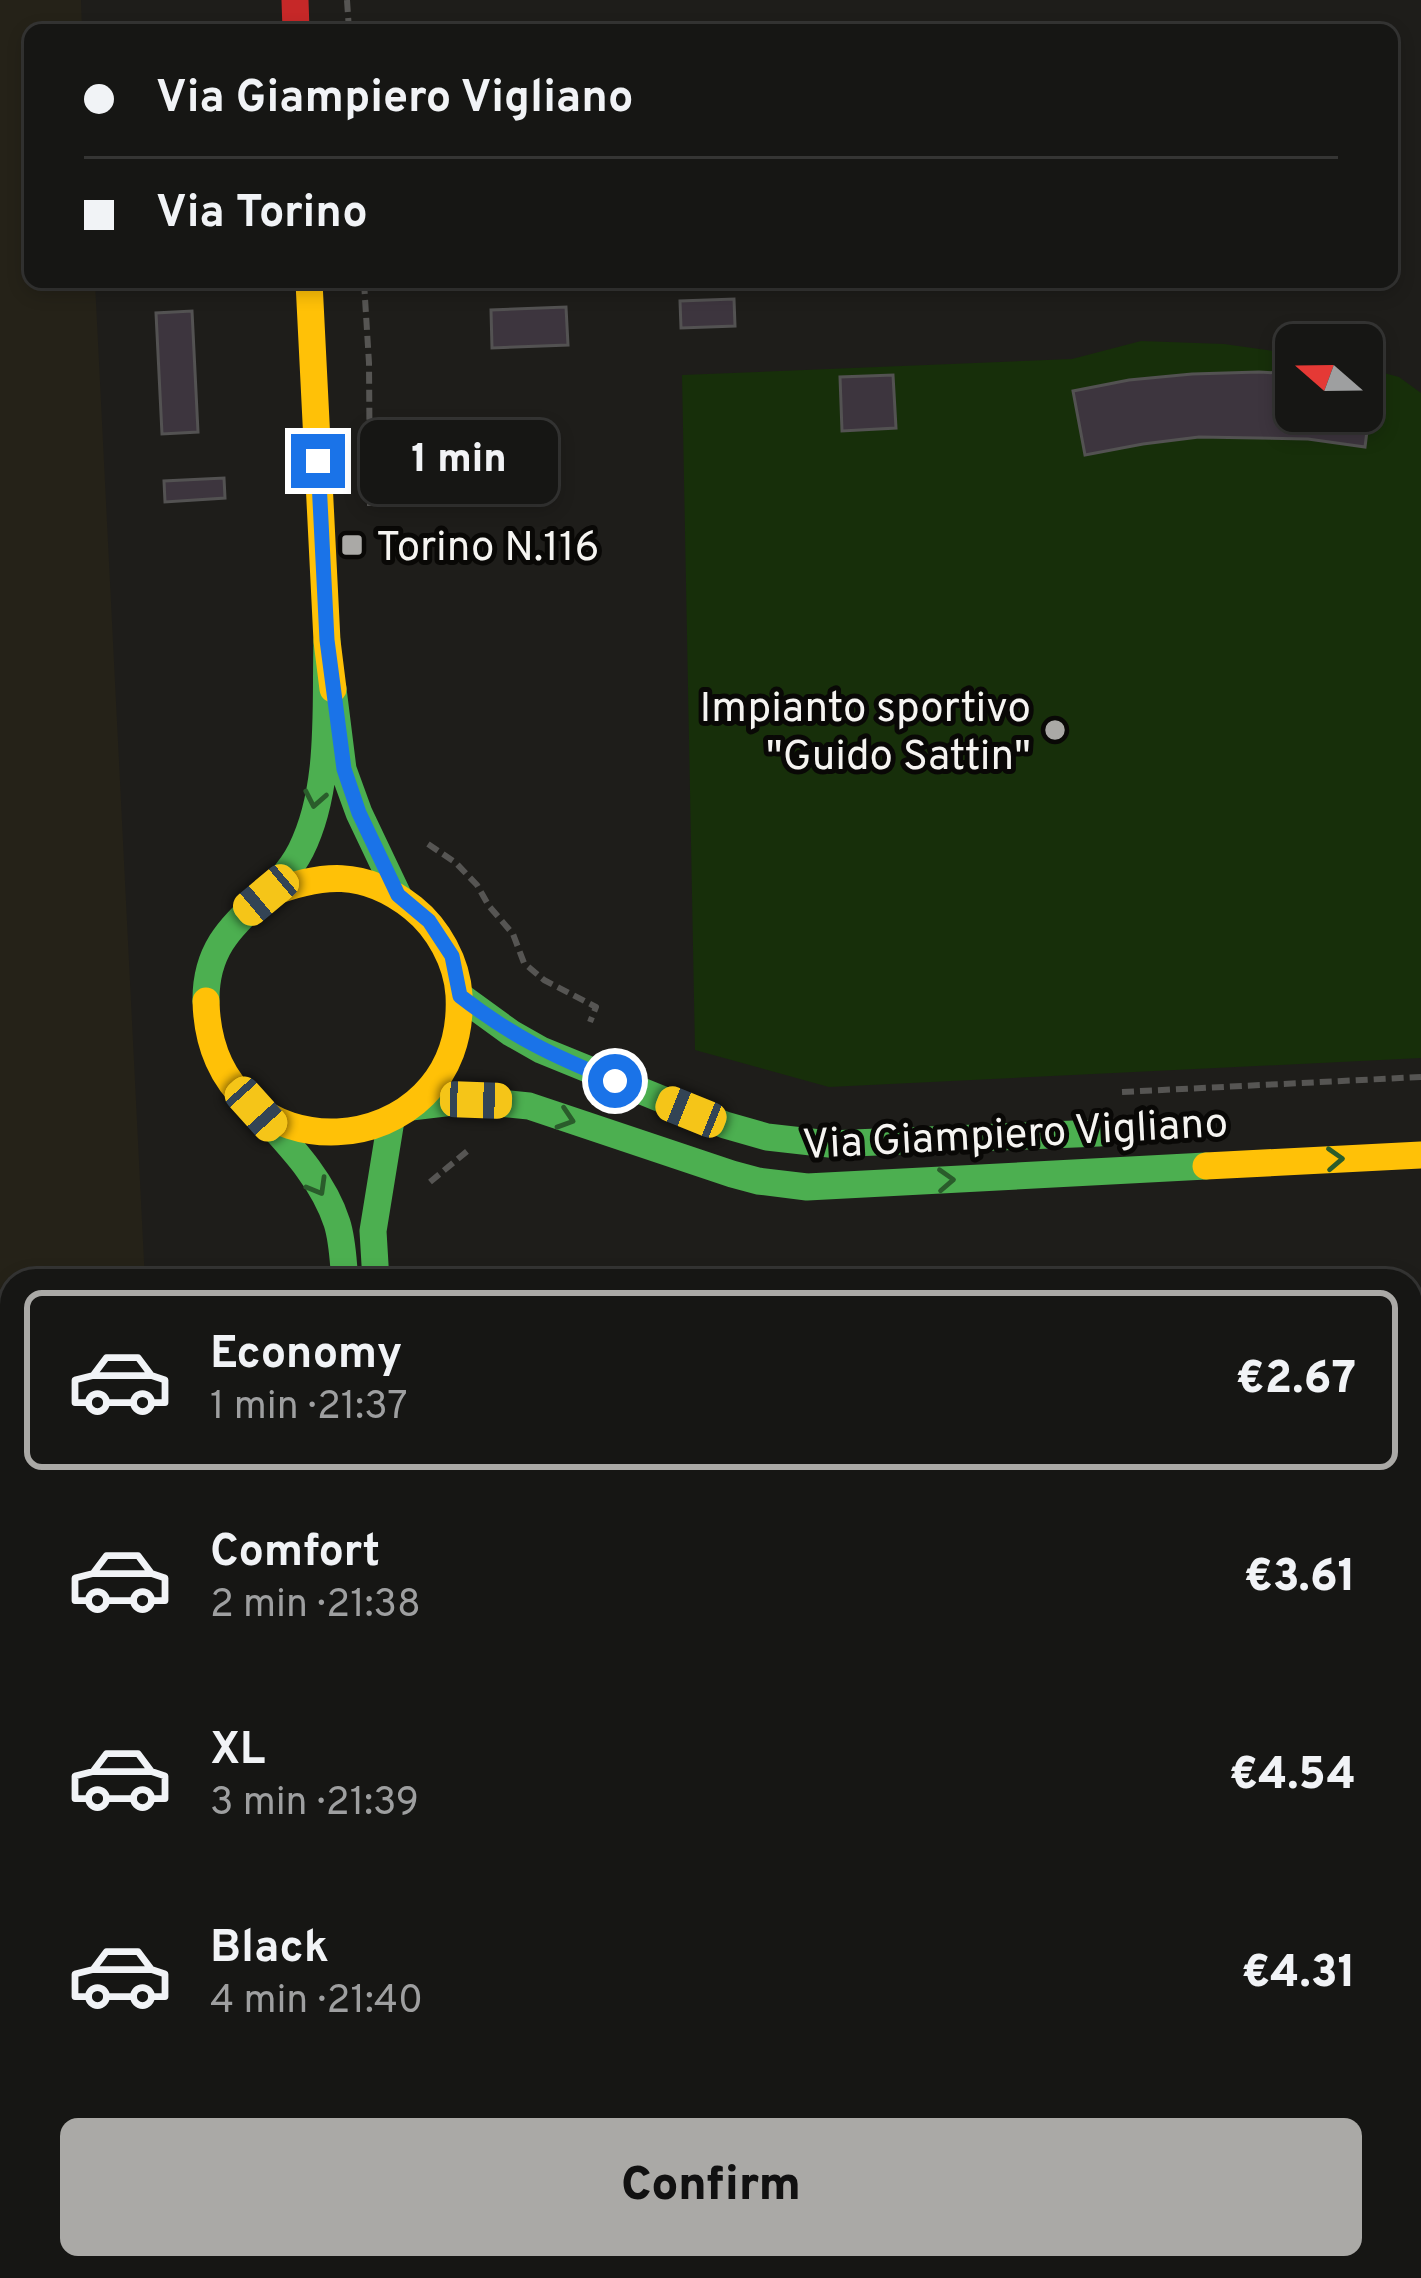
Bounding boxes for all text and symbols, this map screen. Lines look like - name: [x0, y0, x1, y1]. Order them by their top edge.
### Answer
- text: Via Giampiero Vigliano: [156, 71, 634, 128]
- text: Via Torino: [156, 186, 368, 243]
- north arrow: [1275, 324, 1383, 432]
- map controls: [1275, 324, 1383, 432]
- callout: 1 min: [360, 419, 558, 503]
- route end: [291, 434, 345, 488]
- text: 1 min: [411, 437, 507, 486]
- place label: Torino N.116: [376, 523, 600, 576]
- marker: Torino N.116: [339, 532, 365, 558]
- place label: Impianto sportivo "Guido Sattin": [699, 684, 1031, 785]
- marker: Impianto sportivo "Guido Sattin": [1042, 717, 1068, 743]
- one-way arrow: [304, 789, 329, 809]
- car: [227, 858, 305, 932]
- route start: [588, 1054, 642, 1108]
- car: [219, 1070, 293, 1148]
- car: [439, 1081, 513, 1119]
- car: [651, 1082, 731, 1142]
- street label: Via Giampiero Vigliano: [801, 1099, 1230, 1174]
- one-way arrow: [555, 1104, 576, 1129]
- one-way arrow: [1326, 1146, 1345, 1172]
- one-way arrow: [937, 1167, 956, 1193]
- one-way arrow: [303, 1174, 326, 1196]
- icon: car: [66, 1326, 174, 1434]
- text: Economy: [210, 1327, 402, 1384]
- text: €2.67: [1236, 1352, 1356, 1409]
- text: 1 min · 21:37: [210, 1384, 408, 1433]
- icon: car: [66, 1524, 174, 1632]
- text: Comfort: [210, 1525, 380, 1582]
- text: €3.61: [1244, 1550, 1356, 1607]
- text: 2 min · 21:38: [210, 1582, 421, 1631]
- icon: car: [66, 1722, 174, 1830]
- text: XL: [210, 1723, 265, 1780]
- text: €4.54: [1229, 1748, 1356, 1805]
- text: 3 min · 21:39: [210, 1780, 419, 1829]
- icon: car: [66, 1920, 174, 2028]
- text: Black: [210, 1921, 329, 1978]
- text: €4.31: [1242, 1946, 1356, 2003]
- text: 4 min · 21:40: [210, 1978, 423, 2027]
- button: Confirm: [60, 2118, 1362, 2256]

